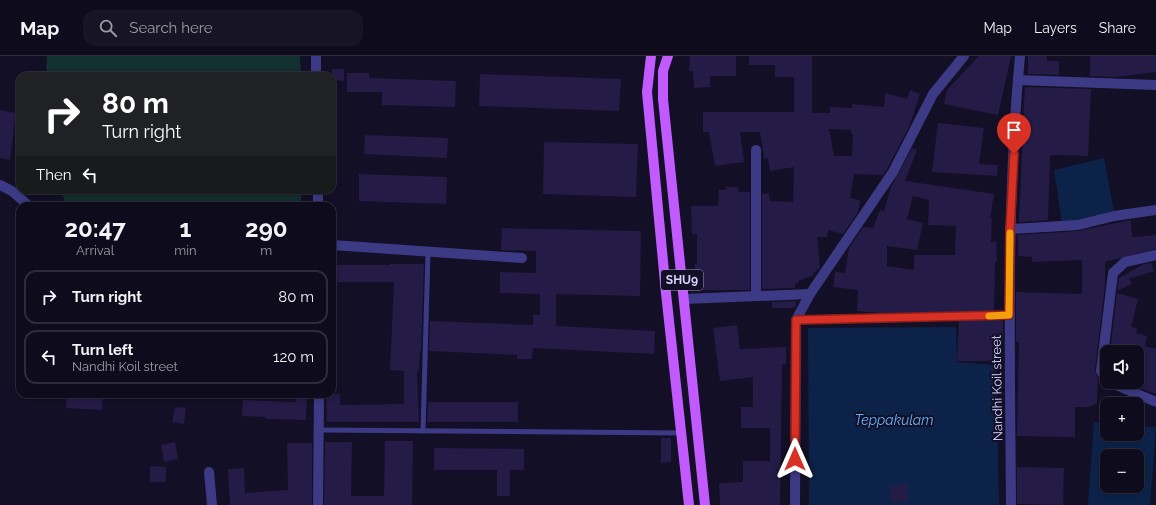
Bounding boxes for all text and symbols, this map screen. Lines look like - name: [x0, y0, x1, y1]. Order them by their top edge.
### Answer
- search box: [83, 10, 363, 46]
- text: Map: [20, 17, 59, 39]
- icon: search: [97, 17, 119, 39]
- text: Search here: [129, 19, 213, 37]
- text: Map: [984, 20, 1012, 36]
- text: Layers: [1034, 20, 1077, 36]
- text: Share: [1099, 20, 1136, 36]
- text: 80 m: [102, 87, 169, 120]
- icon: right: [36, 88, 88, 140]
- pin: [997, 113, 1031, 154]
- icon: arrive: [1003, 119, 1025, 141]
- text: Turn right: [102, 121, 181, 142]
- icon: left: [79, 164, 101, 186]
- text: Then: [36, 166, 71, 184]
- text: 20:47: [64, 214, 126, 243]
- text: 1: [180, 214, 191, 243]
- text: 290: [245, 214, 288, 243]
- text: Arrival: [76, 243, 114, 258]
- text: min: [174, 243, 197, 258]
- text: m: [260, 243, 272, 258]
- road number: SHU9: [661, 270, 703, 290]
- icon: right: [38, 286, 60, 308]
- text: Turn right: [72, 288, 142, 306]
- text: 80 m: [278, 288, 314, 306]
- street label: Nandhi Koil street: [989, 334, 1005, 441]
- text: Turn left: [72, 341, 133, 359]
- map controls: [1100, 345, 1144, 493]
- button: sound: [1100, 345, 1144, 389]
- icon: left: [38, 346, 60, 368]
- text: 120 m: [273, 348, 314, 366]
- text: Nandhi Koil street: [72, 359, 178, 374]
- button: +: [1100, 397, 1144, 441]
- water label: Teppakulam: [855, 412, 934, 428]
- position arrow: [774, 438, 816, 480]
- button: −: [1100, 449, 1144, 493]

